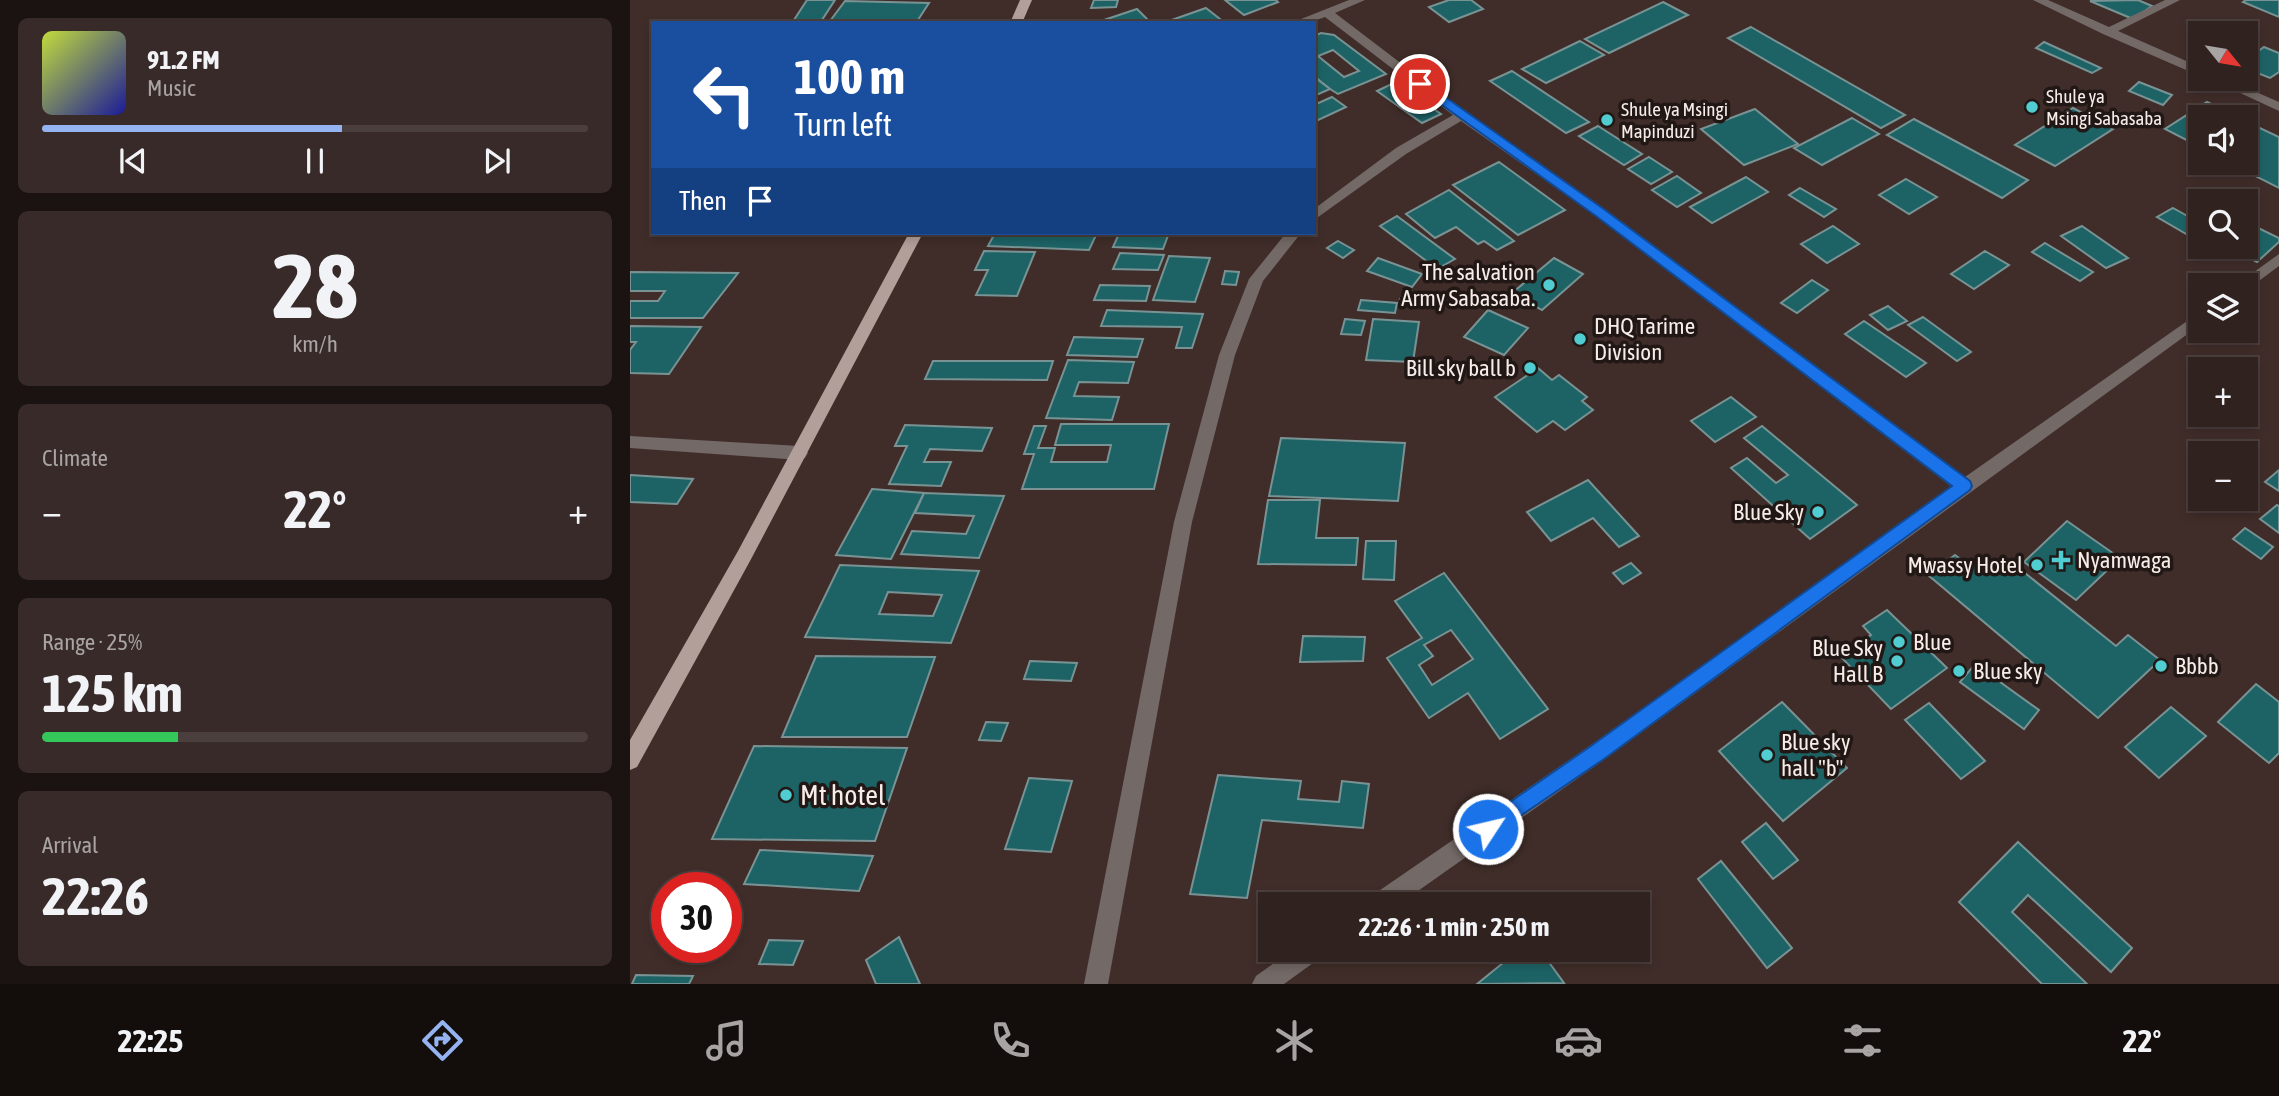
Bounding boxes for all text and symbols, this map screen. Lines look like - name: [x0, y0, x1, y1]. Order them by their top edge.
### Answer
- north arrow: [2188, 21, 2258, 91]
- map controls: [2188, 21, 2258, 511]
- text: 91.2 FM: [147, 45, 220, 75]
- text: 100 m: [794, 48, 905, 104]
- icon: left: [679, 49, 770, 140]
- pin: [1390, 54, 1450, 114]
- icon: arrive: [1401, 65, 1439, 103]
- text: Music: [147, 75, 195, 101]
- place label: Shule ya Msingi Sabasaba: [2046, 85, 2162, 129]
- place label: Shule ya Msingi Mapinduzi: [1621, 98, 1728, 142]
- marker: Shule ya Msingi Sabasaba: [2024, 99, 2040, 115]
- button: sound: [2188, 105, 2258, 175]
- text: Turn left: [794, 106, 892, 143]
- marker: Shule ya Msingi Mapinduzi: [1599, 112, 1615, 128]
- icon: previous: [114, 142, 152, 180]
- icon: pause: [296, 142, 334, 180]
- icon: next: [478, 142, 516, 180]
- icon: arrive: [741, 182, 779, 220]
- text: Then: [679, 186, 727, 216]
- button: search: [2188, 189, 2258, 259]
- text: 28: [272, 233, 358, 337]
- place label: The salvation Army Sabasaba.: [1401, 259, 1535, 311]
- button: layers: [2188, 273, 2258, 343]
- marker: The salvation Army Sabasaba.: [1541, 277, 1557, 293]
- place label: DHQ Tarime Division: [1594, 313, 1695, 365]
- text: km/h: [292, 331, 338, 357]
- marker: DHQ Tarime Division: [1572, 331, 1588, 347]
- place label: Bill sky ball b: [1406, 355, 1516, 381]
- button: +: [2188, 357, 2258, 427]
- marker: Bill sky ball b: [1522, 360, 1538, 376]
- button: −: [2188, 441, 2258, 511]
- text: Climate: [42, 445, 108, 471]
- text: 22°: [283, 479, 347, 539]
- text: −: [42, 489, 62, 532]
- text: +: [568, 489, 588, 532]
- place label: Blue Sky: [1733, 499, 1804, 525]
- marker: Blue Sky: [1810, 504, 1826, 520]
- place label: Nyamwaga: [2077, 547, 2171, 573]
- marker: Nyamwaga: [2051, 550, 2071, 570]
- place label: Mwassy Hotel: [1907, 552, 2023, 578]
- marker: Mwassy Hotel: [2029, 557, 2045, 573]
- text: Range · 25%: [42, 629, 142, 655]
- place label: Blue: [1913, 629, 1952, 655]
- marker: Blue: [1891, 634, 1907, 650]
- place label: Blue Sky Hall B: [1812, 635, 1883, 687]
- marker: Blue Sky Hall B: [1889, 653, 1905, 669]
- place label: Bbbb: [2175, 653, 2219, 679]
- place label: Blue sky: [1973, 658, 2042, 684]
- marker: Bbbb: [2153, 658, 2169, 674]
- text: 125 km: [42, 663, 183, 723]
- marker: Blue sky: [1951, 663, 1967, 679]
- place label: Blue sky hall "b": [1781, 729, 1850, 781]
- marker: Blue sky hall "b": [1759, 747, 1775, 763]
- place label: Mt hotel: [800, 779, 886, 811]
- marker: Mt hotel: [778, 787, 794, 803]
- position arrow: [1451, 792, 1525, 866]
- text: Arrival: [42, 832, 98, 858]
- text: 22:26: [42, 866, 149, 926]
- speed limit sign: 30: [651, 872, 742, 963]
- text: 22:26 · 1 min · 250 m: [1359, 912, 1549, 942]
- icon: directions: [418, 1016, 467, 1065]
- icon: music: [702, 1016, 751, 1065]
- icon: phone: [986, 1016, 1035, 1065]
- icon: climate: [1270, 1016, 1319, 1065]
- icon: car: [1554, 1016, 1603, 1065]
- icon: filters: [1838, 1016, 1887, 1065]
- text: 22:25: [118, 1022, 183, 1059]
- text: 22°: [2122, 1022, 2161, 1059]

